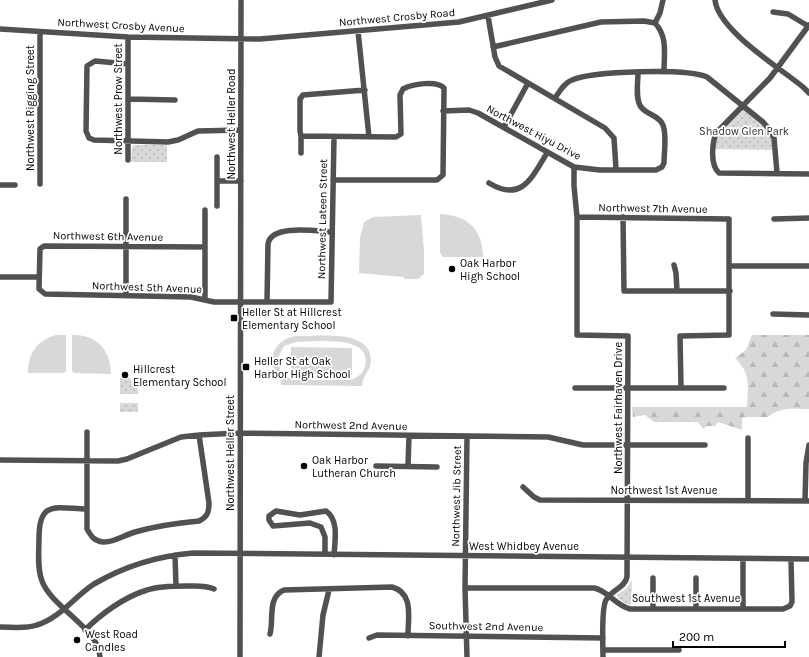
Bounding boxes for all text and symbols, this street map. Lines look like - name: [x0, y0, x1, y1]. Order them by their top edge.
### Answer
- street label: Northwest Crosby Road: [338, 6, 456, 29]
- street label: Northwest Crosby Avenue: [57, 16, 185, 35]
- street label: Northwest Prow Street: [112, 43, 125, 155]
- street label: Northwest Rigging Street: [24, 45, 37, 171]
- street label: Northwest Heller Road: [225, 68, 238, 180]
- street label: Northwest Hiyu Drive: [484, 102, 584, 163]
- park label: Shadow Glen Park: [699, 125, 789, 138]
- street label: Northwest Lateen Street: [315, 159, 330, 279]
- street label: Northwest 7th Avenue: [598, 201, 708, 216]
- street label: Northwest 6th Avenue: [53, 229, 164, 244]
- place label: Oak Harbor High School: [460, 257, 520, 283]
- marker: Oak Harbor High School: [447, 264, 457, 274]
- street label: Northwest 5th Avenue: [92, 279, 203, 296]
- place label: Heller St at Hillcrest Elementary School: [242, 306, 342, 332]
- marker: Heller St at Hillcrest Elementary School: [229, 313, 239, 323]
- street label: Northwest Fairhaven Drive: [612, 342, 625, 474]
- place label: Heller St at Oak Harbor High School: [254, 355, 351, 381]
- marker: Heller St at Oak Harbor High School: [241, 362, 251, 372]
- place label: Hillcrest Elementary School: [133, 363, 226, 389]
- marker: Hillcrest Elementary School: [120, 370, 130, 380]
- street label: Northwest Heller Street: [224, 395, 237, 511]
- street label: Northwest 2nd Avenue: [294, 418, 408, 433]
- street label: Northwest Jib Street: [449, 445, 464, 547]
- place label: Oak Harbor Lutheran Church: [312, 454, 396, 480]
- marker: Oak Harbor Lutheran Church: [299, 461, 309, 471]
- street label: Northwest 1st Avenue: [611, 484, 718, 497]
- street label: West Whidbey Avenue: [469, 540, 579, 553]
- street label: Southwest 1st Avenue: [632, 592, 741, 605]
- street label: Southwest 2nd Avenue: [429, 619, 544, 634]
- scale bar: [673, 623, 785, 649]
- place label: West Road Candles: [85, 628, 138, 654]
- text: 200 m: [679, 630, 714, 644]
- marker: West Road Candles: [72, 635, 82, 645]

